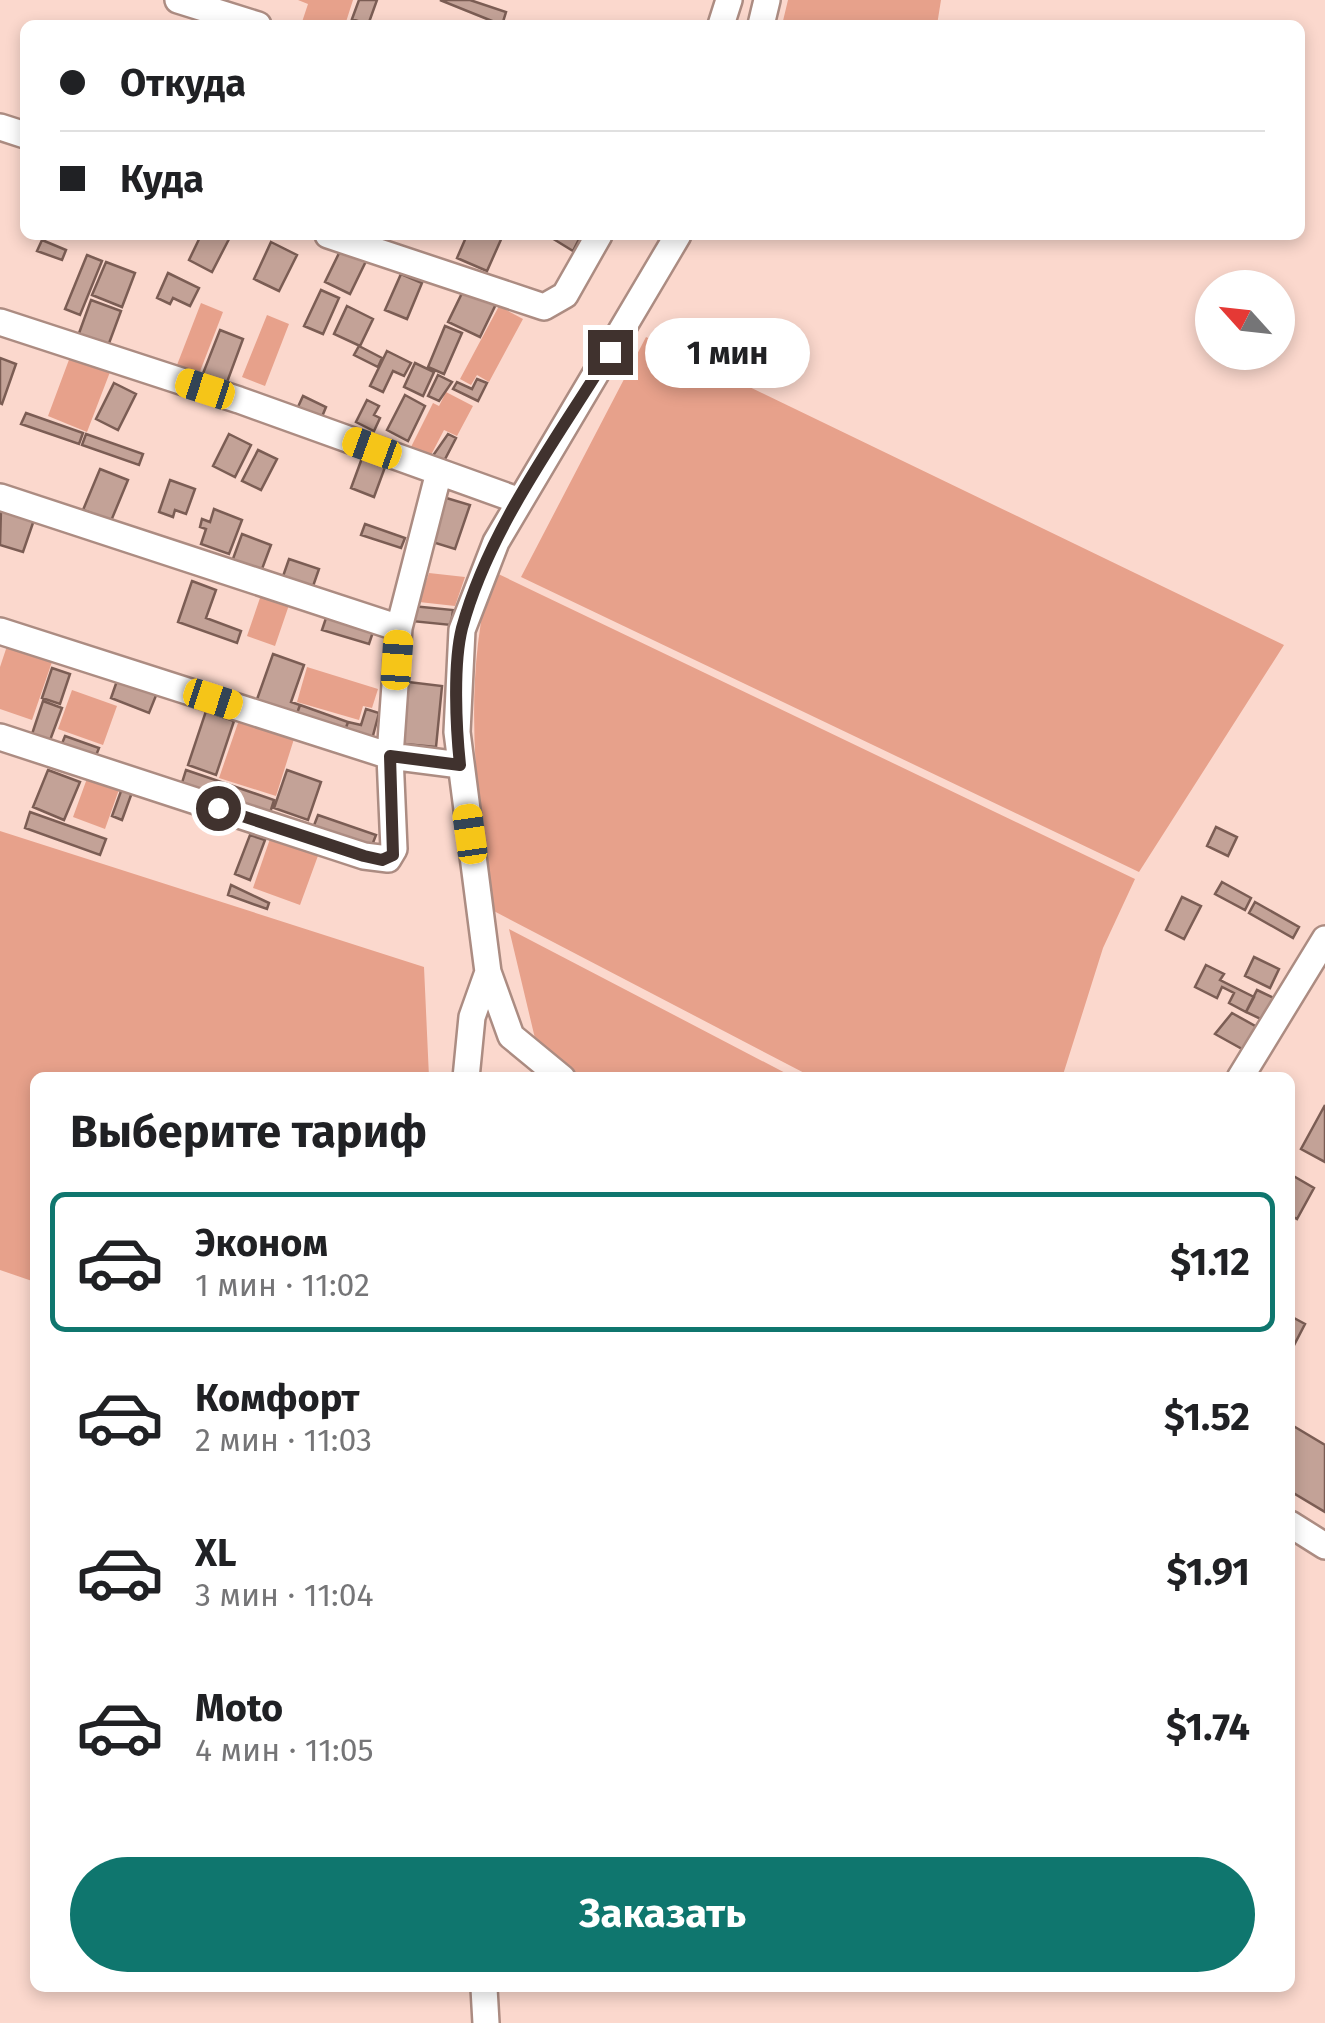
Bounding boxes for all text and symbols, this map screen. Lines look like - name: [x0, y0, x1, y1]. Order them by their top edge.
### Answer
- text: Откуда: [120, 60, 246, 106]
- text: Куда: [120, 156, 204, 202]
- north arrow: [1195, 270, 1295, 370]
- map controls: [1195, 270, 1295, 370]
- callout: 1 мин: [645, 317, 810, 387]
- route end: [588, 330, 633, 375]
- text: 1 мин: [687, 334, 768, 372]
- car: [172, 365, 238, 413]
- car: [339, 424, 405, 472]
- car: [380, 629, 414, 691]
- car: [180, 675, 246, 723]
- route start: [196, 786, 241, 831]
- car: [451, 802, 489, 866]
- text: Выберите тариф: [70, 1105, 427, 1159]
- icon: car: [75, 1217, 165, 1307]
- text: Эконом: [195, 1220, 328, 1266]
- text: $1.12: [1170, 1239, 1250, 1285]
- text: 1 мин · 11:02: [195, 1266, 370, 1304]
- icon: car: [75, 1372, 165, 1462]
- text: Комфорт: [195, 1375, 359, 1421]
- text: $1.52: [1164, 1394, 1250, 1440]
- text: 2 мин · 11:03: [195, 1421, 372, 1459]
- icon: car: [75, 1527, 165, 1617]
- text: XL: [195, 1530, 237, 1576]
- text: $1.91: [1166, 1549, 1250, 1595]
- text: 3 мин · 11:04: [195, 1576, 374, 1614]
- icon: car: [75, 1682, 165, 1772]
- text: Moto: [195, 1685, 283, 1731]
- text: $1.74: [1166, 1704, 1250, 1750]
- text: 4 мин · 11:05: [195, 1731, 374, 1769]
- button: Заказать: [70, 1857, 1255, 1972]

